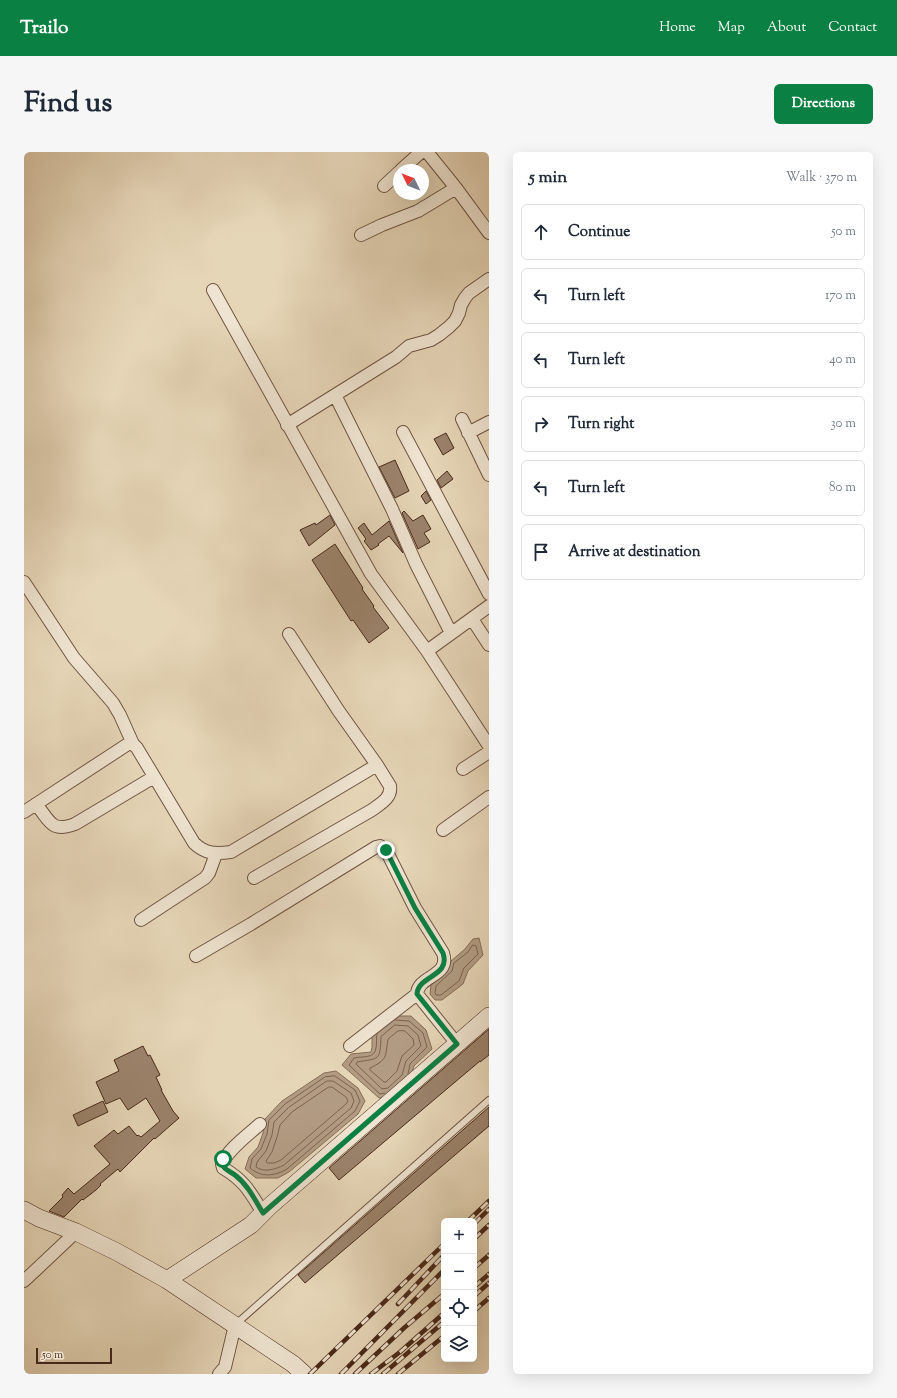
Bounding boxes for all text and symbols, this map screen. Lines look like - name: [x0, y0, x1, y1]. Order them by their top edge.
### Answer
- text: Trailo: [20, 15, 68, 42]
- text: Home: [659, 18, 696, 38]
- text: Map: [718, 18, 745, 38]
- text: About: [767, 18, 806, 38]
- text: Contact: [828, 18, 877, 38]
- text: Find us: [24, 84, 112, 124]
- button: Directions: [774, 84, 873, 124]
- north arrow: [393, 164, 429, 200]
- text: 5 min: [529, 166, 567, 190]
- text: Walk · 370 m: [786, 169, 857, 187]
- icon: ahead: [530, 221, 552, 243]
- text: Continue: [568, 222, 630, 243]
- text: 50 m: [831, 223, 856, 241]
- icon: left: [530, 285, 552, 307]
- text: Turn left: [568, 286, 625, 307]
- text: 170 m: [825, 287, 856, 305]
- icon: left: [530, 349, 552, 371]
- text: Turn left: [568, 350, 625, 371]
- text: 40 m: [829, 351, 856, 369]
- icon: right: [530, 413, 552, 435]
- text: Turn right: [568, 414, 634, 435]
- text: 30 m: [830, 415, 856, 433]
- icon: left: [530, 477, 552, 499]
- text: Turn left: [568, 478, 625, 499]
- text: 80 m: [829, 479, 856, 497]
- icon: arrive: [530, 541, 552, 563]
- text: Arrive at destination: [568, 542, 701, 563]
- route end: [377, 841, 395, 859]
- route start: [214, 1150, 232, 1168]
- map controls: [441, 1218, 477, 1362]
- button: +: [441, 1218, 477, 1254]
- button: −: [441, 1254, 477, 1290]
- button: locate: [441, 1290, 477, 1326]
- button: layers: [441, 1326, 477, 1362]
- scale bar: [36, 1346, 112, 1365]
- text: 50 m: [42, 1347, 63, 1363]

